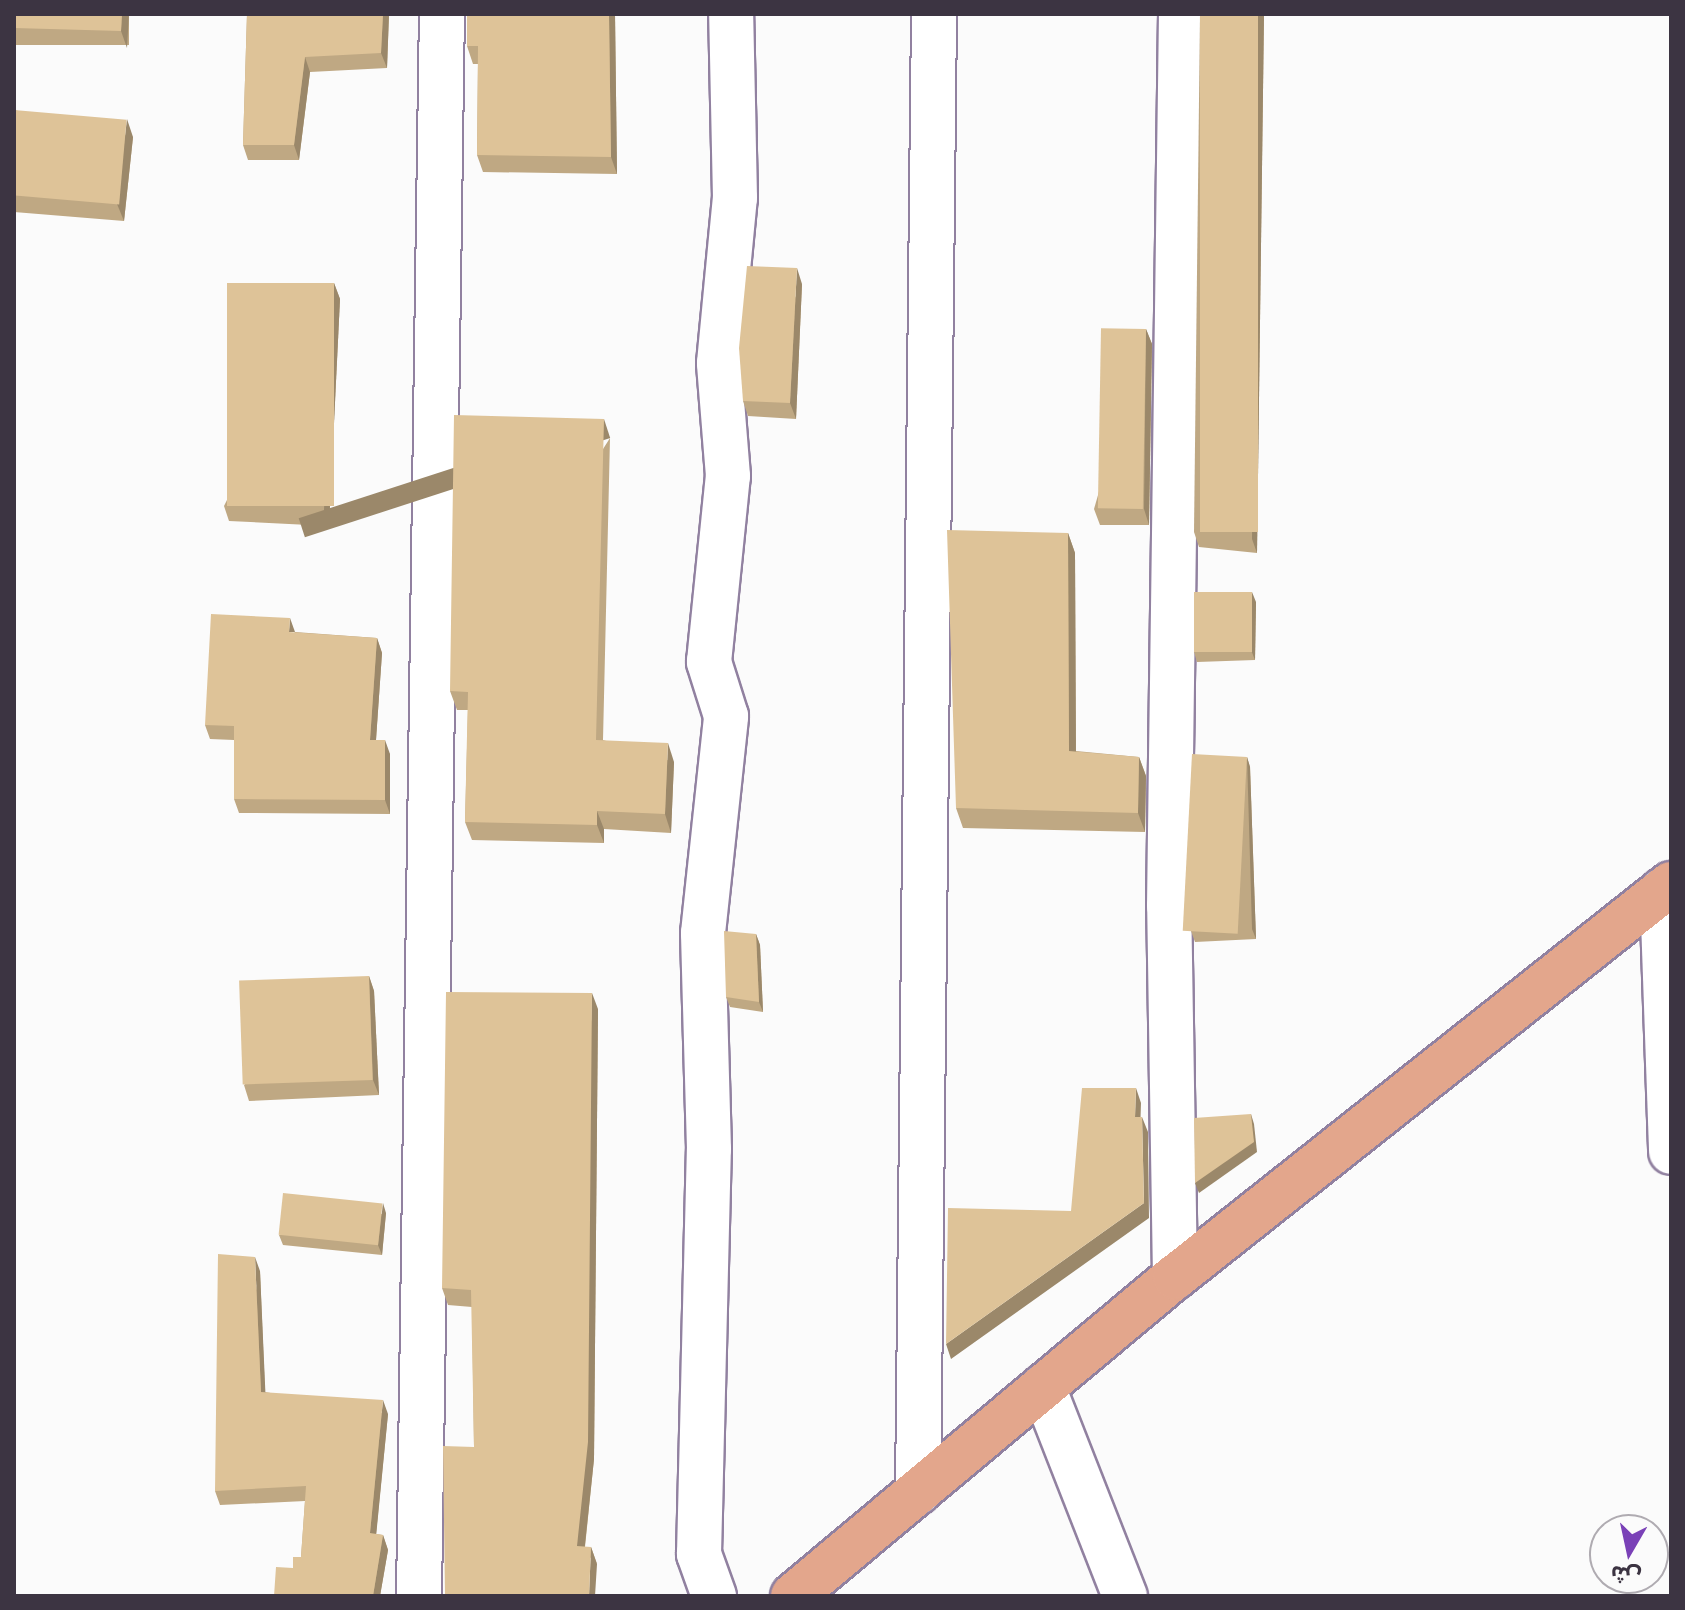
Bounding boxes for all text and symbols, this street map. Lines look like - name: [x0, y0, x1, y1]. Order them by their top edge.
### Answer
- north arrow: [1589, 1514, 1669, 1594]
- text: ش: [1608, 1557, 1643, 1595]

